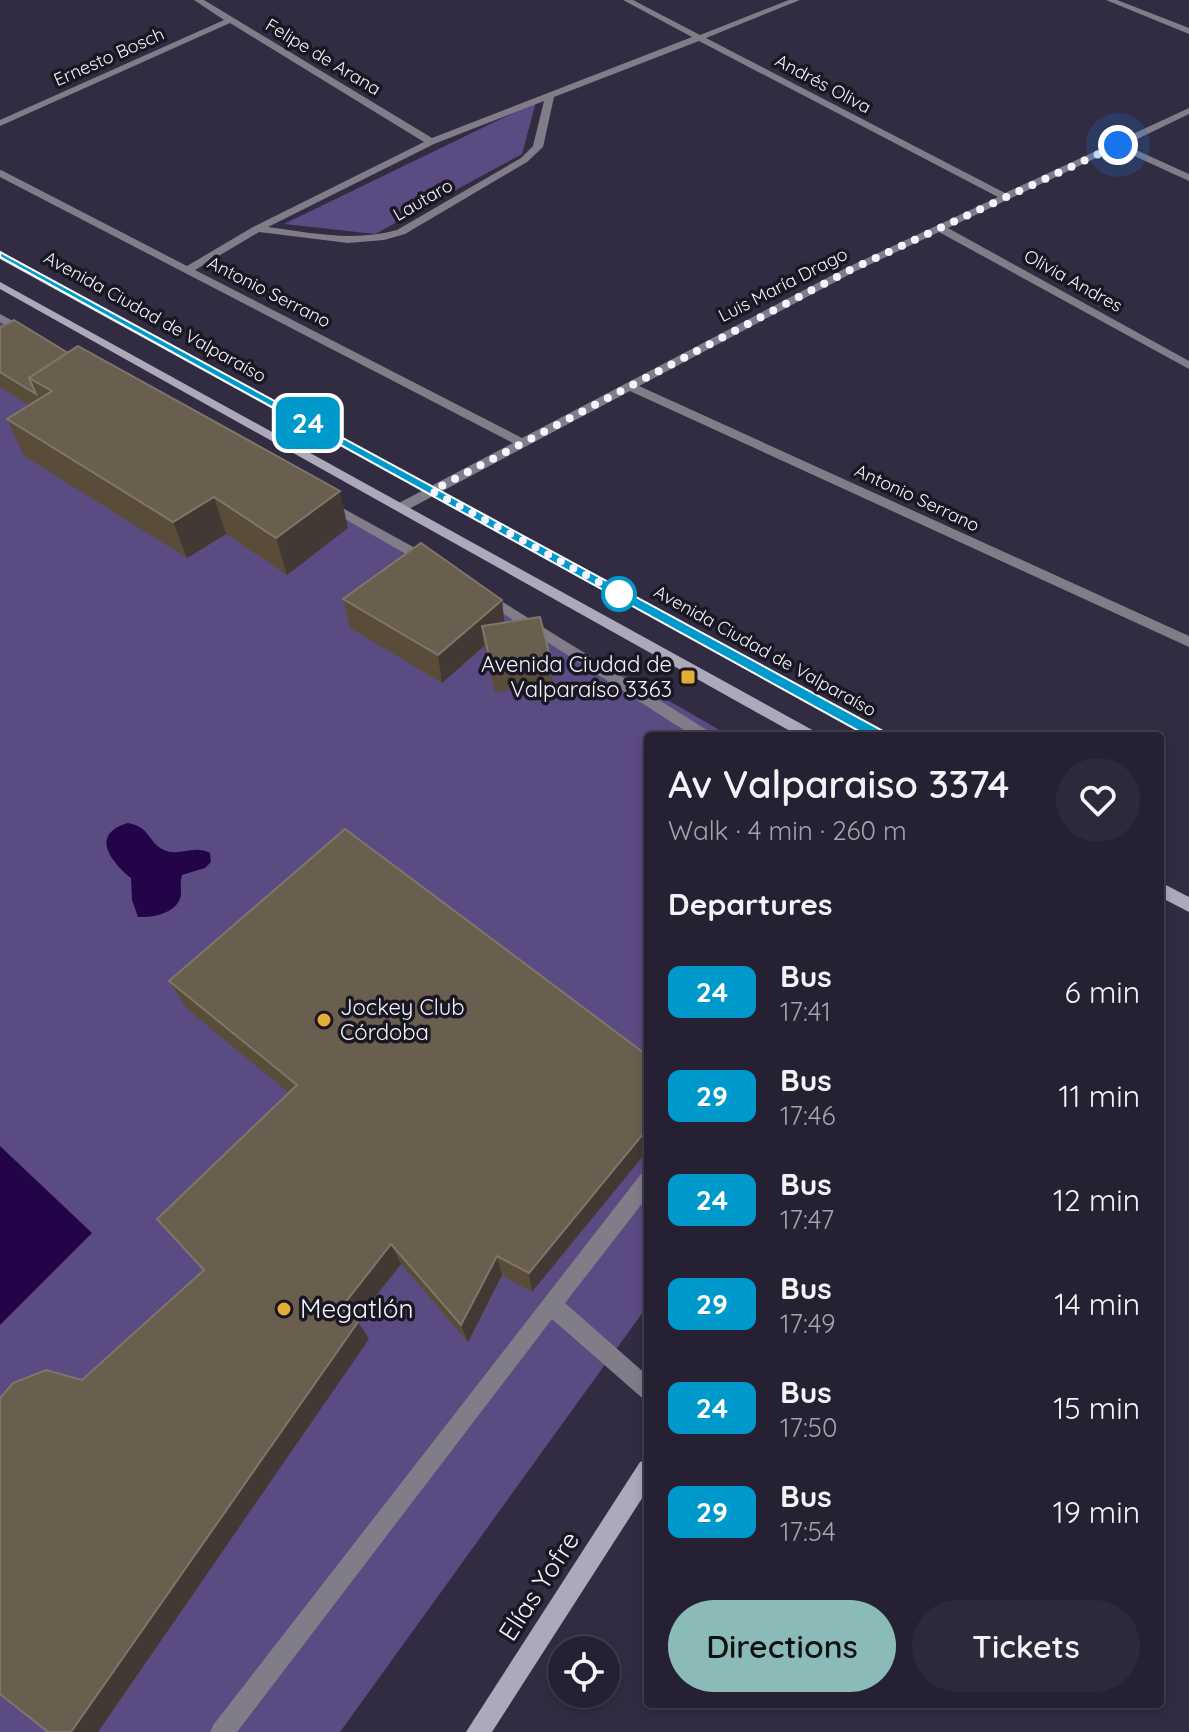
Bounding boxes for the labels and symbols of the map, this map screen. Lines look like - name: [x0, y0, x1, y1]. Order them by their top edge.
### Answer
- street label: Felipe de Arana: [261, 13, 385, 100]
- street label: Ernesto Bosch: [50, 22, 168, 91]
- street label: Andrés Oliva: [771, 49, 875, 118]
- your location: [1098, 125, 1138, 165]
- street label: Lautaro: [389, 173, 457, 226]
- street label: Luis María Drago: [714, 242, 851, 327]
- street label: Olivia Andres: [1020, 244, 1127, 317]
- street label: Avenida Ciudad de Valparaíso: [40, 246, 270, 387]
- street label: Antonio Serrano: [204, 251, 335, 332]
- line badge: 24: [272, 397, 344, 449]
- street label: Antonio Serrano: [851, 459, 983, 537]
- unlabelled marker: [602, 577, 636, 611]
- street label: Avenida Ciudad de Valparaíso: [650, 580, 880, 721]
- place label: Avenida Ciudad de Valparaíso 3363: [481, 650, 672, 703]
- marker: Avenida Ciudad de Valparaíso 3363: [679, 668, 697, 686]
- place label: Jockey Club Córdoba: [340, 993, 465, 1046]
- marker: Jockey Club Córdoba: [315, 1011, 333, 1029]
- place label: Megatlón: [300, 1292, 413, 1325]
- marker: Megatlón: [275, 1300, 293, 1318]
- street label: Elías Yofre: [491, 1525, 586, 1647]

